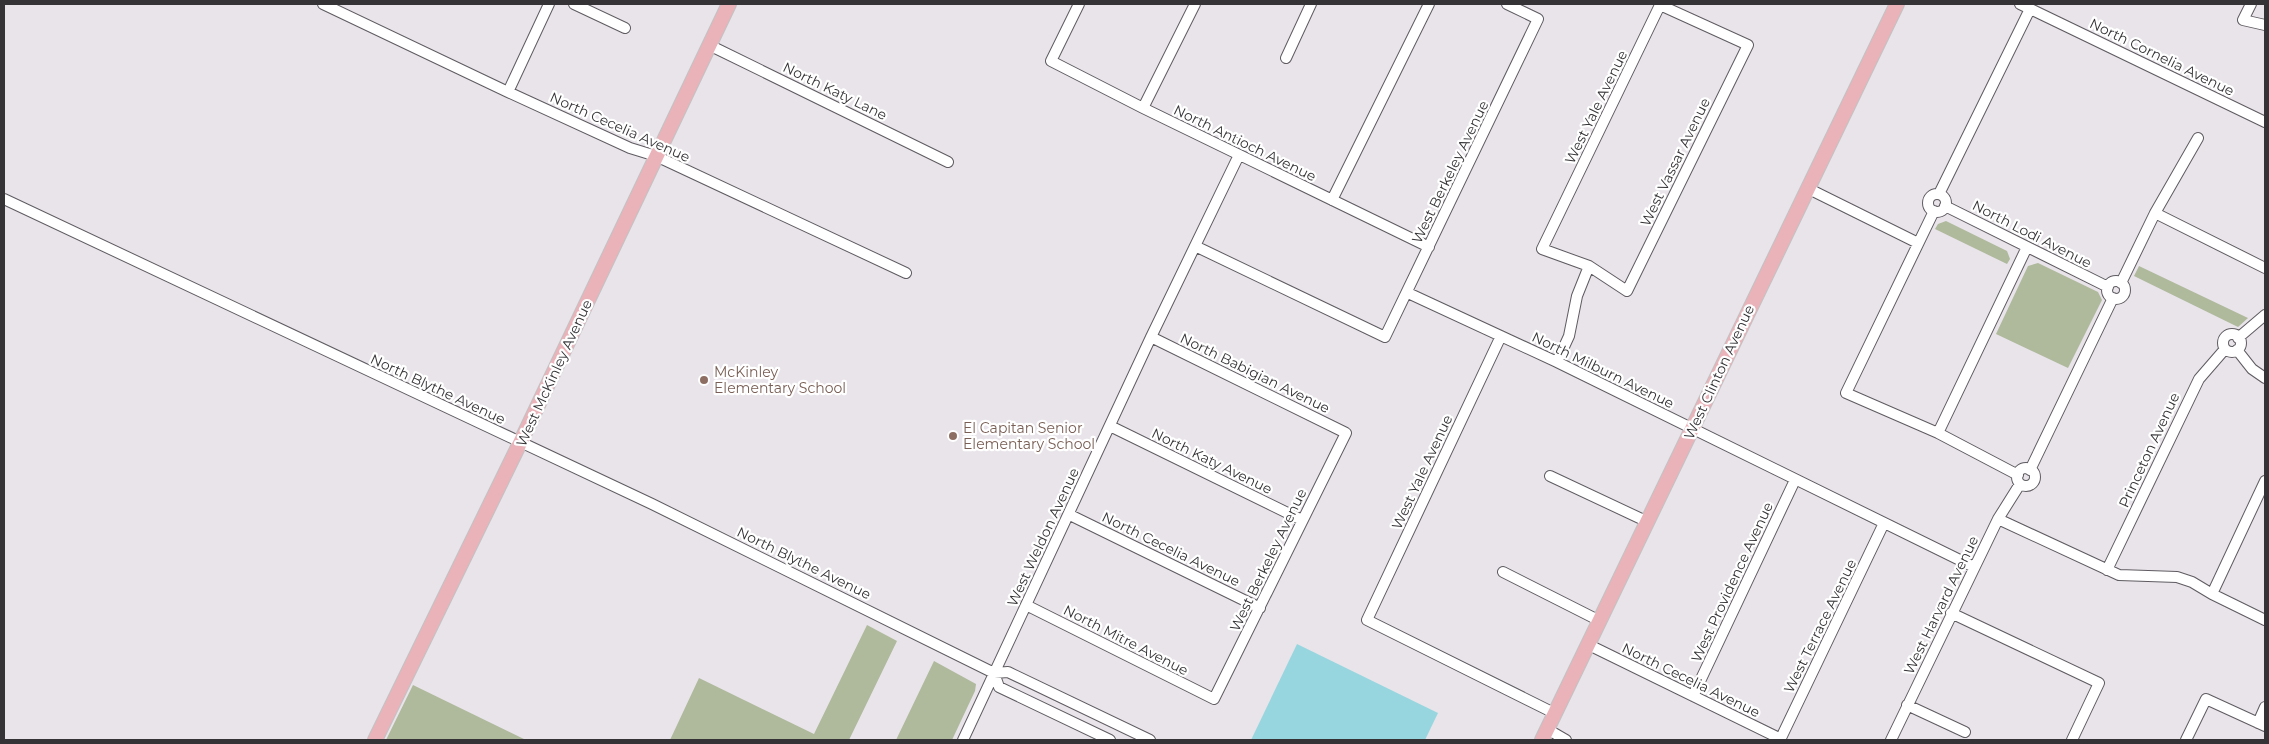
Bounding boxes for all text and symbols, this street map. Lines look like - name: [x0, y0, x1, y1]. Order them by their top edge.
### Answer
- street label: North Cornelia Avenue: [2087, 14, 2237, 100]
- street label: West Yale Avenue: [1561, 47, 1631, 167]
- street label: North Katy Lane: [780, 58, 890, 124]
- street label: North Cecelia Avenue: [547, 88, 693, 166]
- street label: West Vassar Avenue: [1636, 95, 1714, 229]
- street label: West Berkeley Avenue: [1408, 98, 1492, 246]
- street label: North Antioch Avenue: [1171, 101, 1319, 185]
- street label: North Lodi Avenue: [1969, 196, 2095, 272]
- street label: West McKinley Avenue: [512, 297, 596, 449]
- street label: West Clinton Avenue: [1680, 302, 1758, 442]
- street label: North Milburn Avenue: [1529, 328, 1677, 412]
- street label: North Babigian Avenue: [1177, 329, 1333, 417]
- street label: North Blythe Avenue: [368, 350, 508, 428]
- place label: McKinley Elementary School: [714, 363, 846, 397]
- marker: McKinley Elementary School: [698, 374, 710, 386]
- street label: Princeton Avenue: [2114, 390, 2184, 510]
- street label: West Yale Avenue: [1388, 412, 1456, 532]
- place label: El Capitan Senior Elementary School: [963, 419, 1095, 453]
- street label: North Katy Avenue: [1149, 424, 1275, 498]
- marker: El Capitan Senior Elementary School: [947, 430, 959, 442]
- street label: West Weldon Avenue: [1003, 465, 1083, 609]
- street label: West Berkeley Avenue: [1226, 486, 1310, 634]
- street label: West Providence Avenue: [1687, 499, 1777, 665]
- street label: North Cecelia Avenue: [1099, 508, 1243, 590]
- street label: North Blythe Avenue: [734, 523, 874, 603]
- street label: West Harvard Avenue: [1900, 533, 1982, 677]
- street label: West Terrace Avenue: [1780, 556, 1860, 696]
- street label: North Mitre Avenue: [1060, 601, 1192, 679]
- street label: North Cecelia Avenue: [1619, 639, 1763, 721]

